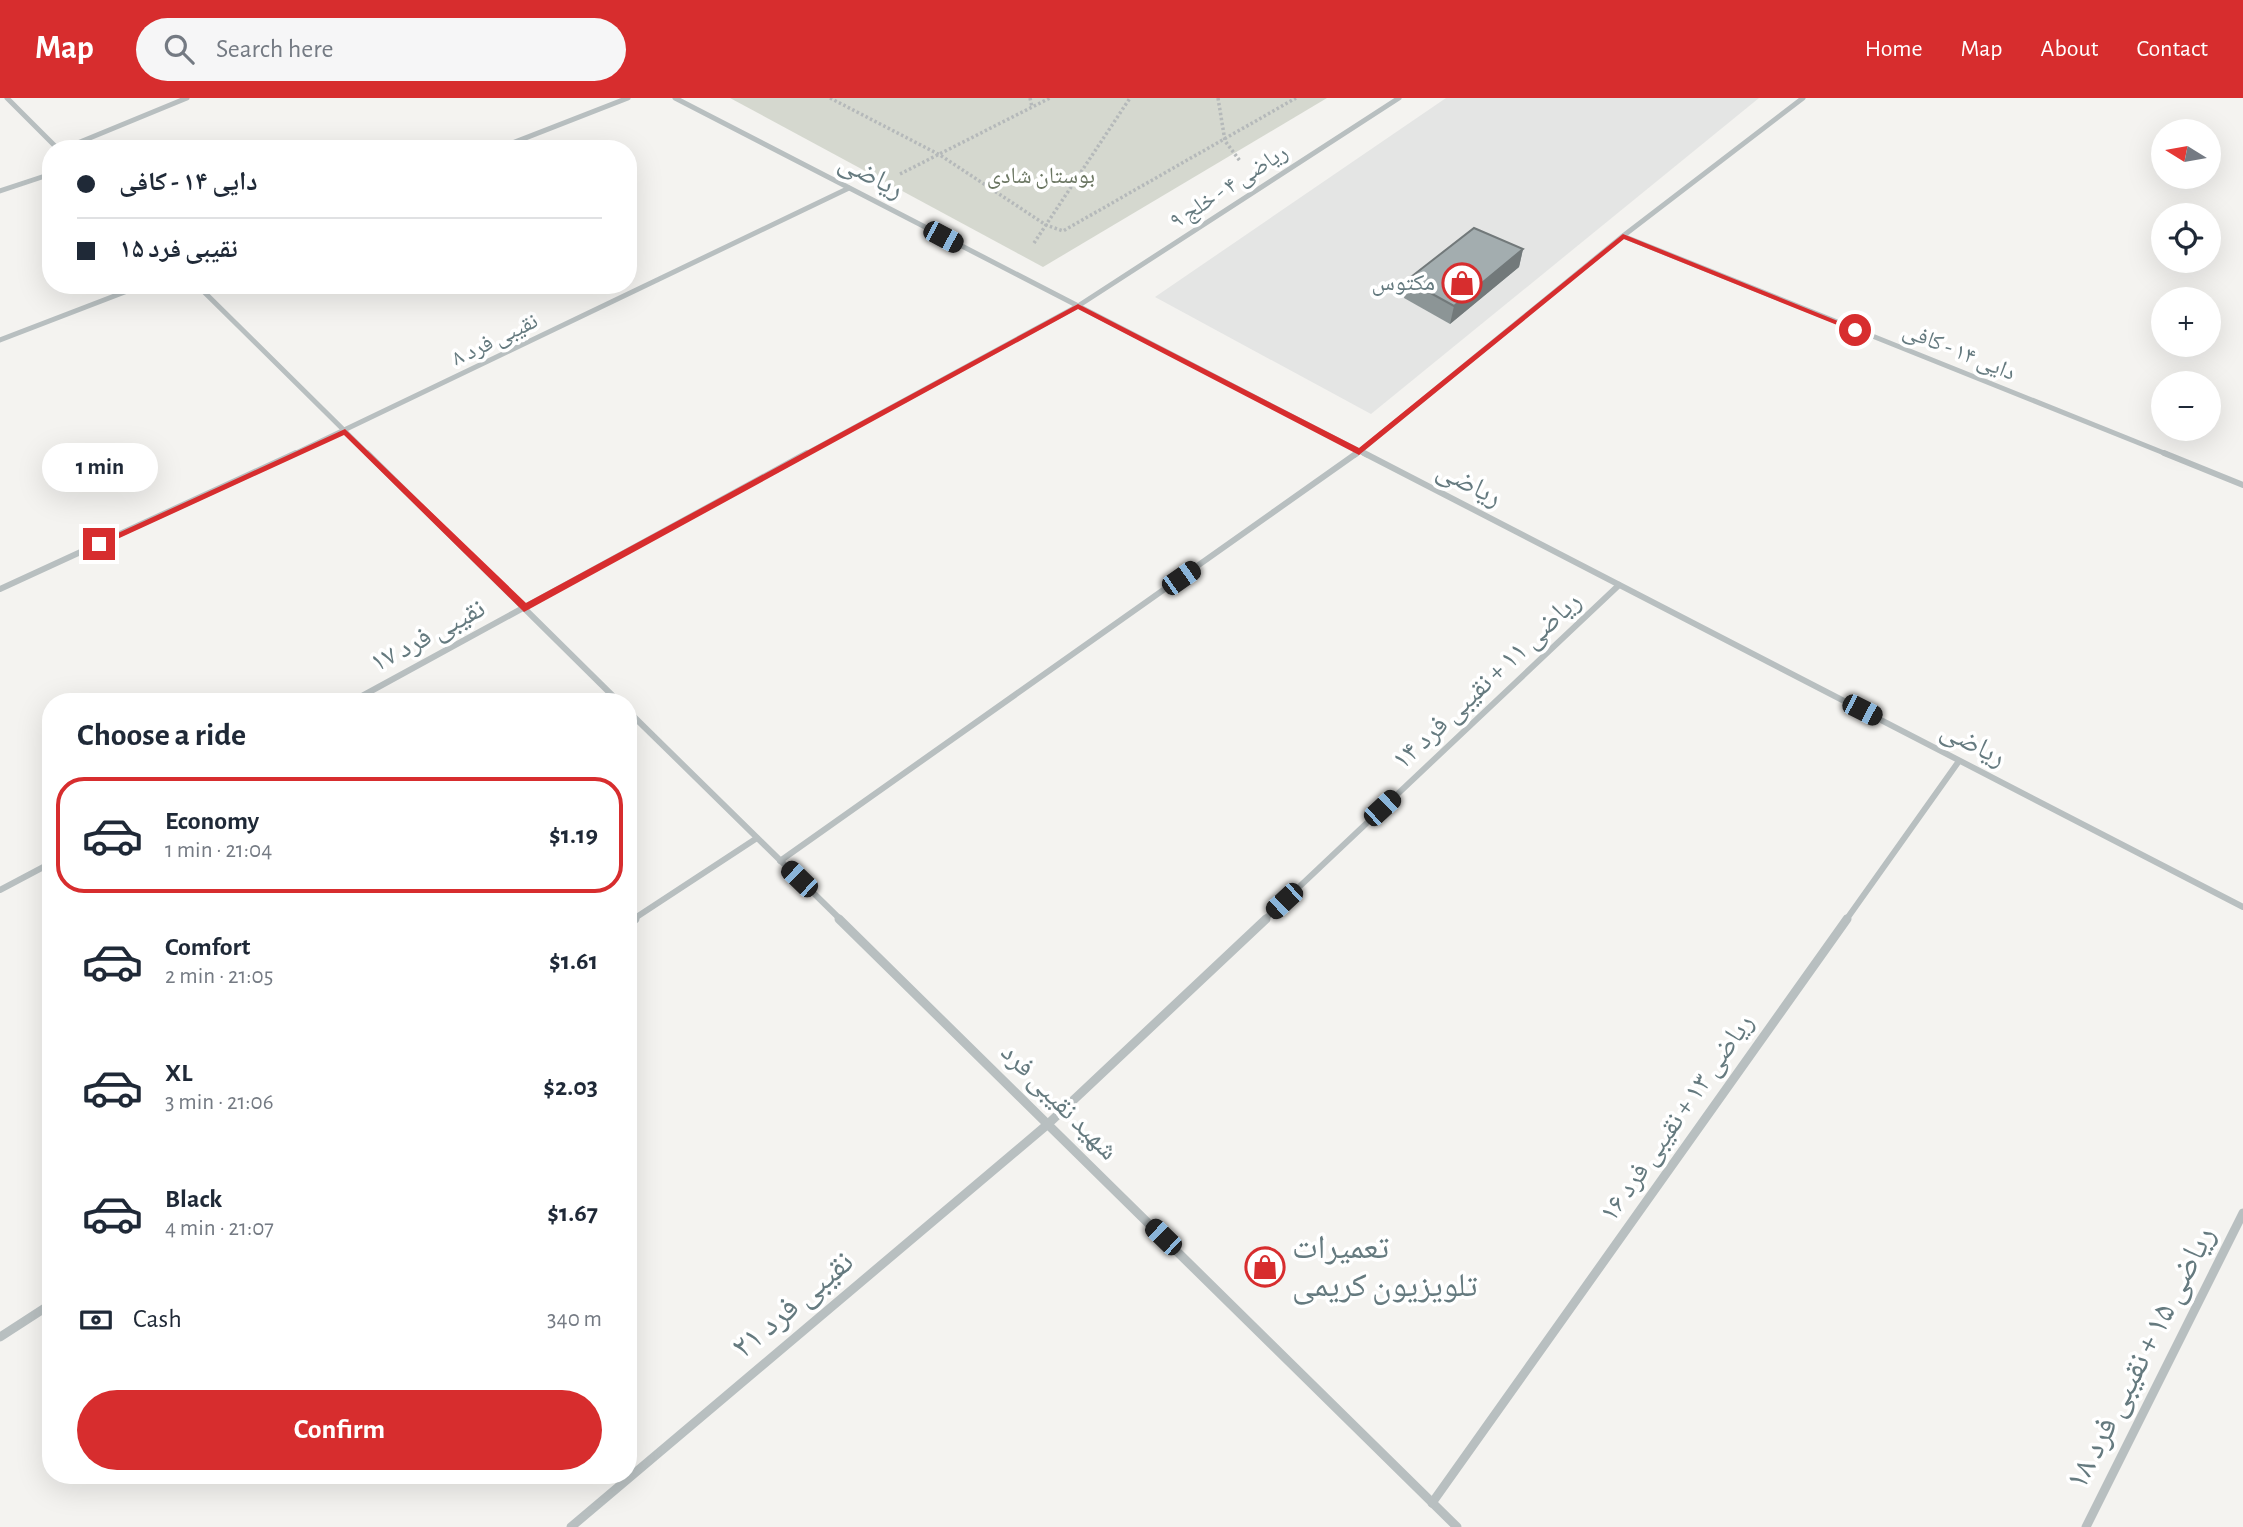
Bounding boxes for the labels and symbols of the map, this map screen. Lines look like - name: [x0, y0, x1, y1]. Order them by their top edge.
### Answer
- north arrow: [2151, 119, 2221, 189]
- street label: ریاضی ۴ - خلج ۹: [1166, 141, 1293, 235]
- street label: ریاضی: [833, 148, 908, 206]
- park label: بوستان شادی: [987, 165, 1095, 189]
- car: [920, 218, 967, 256]
- shop icon: مکتوس: [1441, 262, 1483, 304]
- place label: مکتوس: [1372, 272, 1435, 296]
- street label: نقیبی فرد ۸: [448, 309, 542, 371]
- route start: [1839, 314, 1871, 346]
- street label: دایی ۱۴ - کافی: [1899, 319, 2018, 386]
- callout: 1 min: [41, 442, 157, 492]
- street label: ریاضی: [1431, 456, 1506, 514]
- route end: [83, 528, 115, 560]
- car: [1158, 557, 1205, 599]
- street label: ریاضی ۱۱ + نقیبی فرد ۱۴: [1387, 587, 1588, 777]
- street label: نقیبی فرد ۱۷: [366, 594, 491, 679]
- car: [1839, 691, 1886, 729]
- street label: ریاضی: [1935, 716, 2010, 774]
- car: [1360, 786, 1405, 830]
- car: [777, 857, 822, 901]
- car: [1262, 879, 1307, 923]
- street label: ریاضی ۱۳ + نقیبی فرد ۱۶: [1595, 1009, 1761, 1228]
- street label: شهید نقیبی فرد: [994, 1038, 1123, 1167]
- car: [1141, 1215, 1186, 1259]
- street label: ریاضی ۱۵ + نقیبی فرد ۱۸: [2060, 1221, 2223, 1496]
- place label: تعمیرات تلویزیون کریمی: [1292, 1232, 1478, 1305]
- street label: نقیبی فرد ۲۱: [726, 1245, 861, 1367]
- shop icon: تعمیرات تلویزیون کریمی: [1244, 1246, 1286, 1288]

